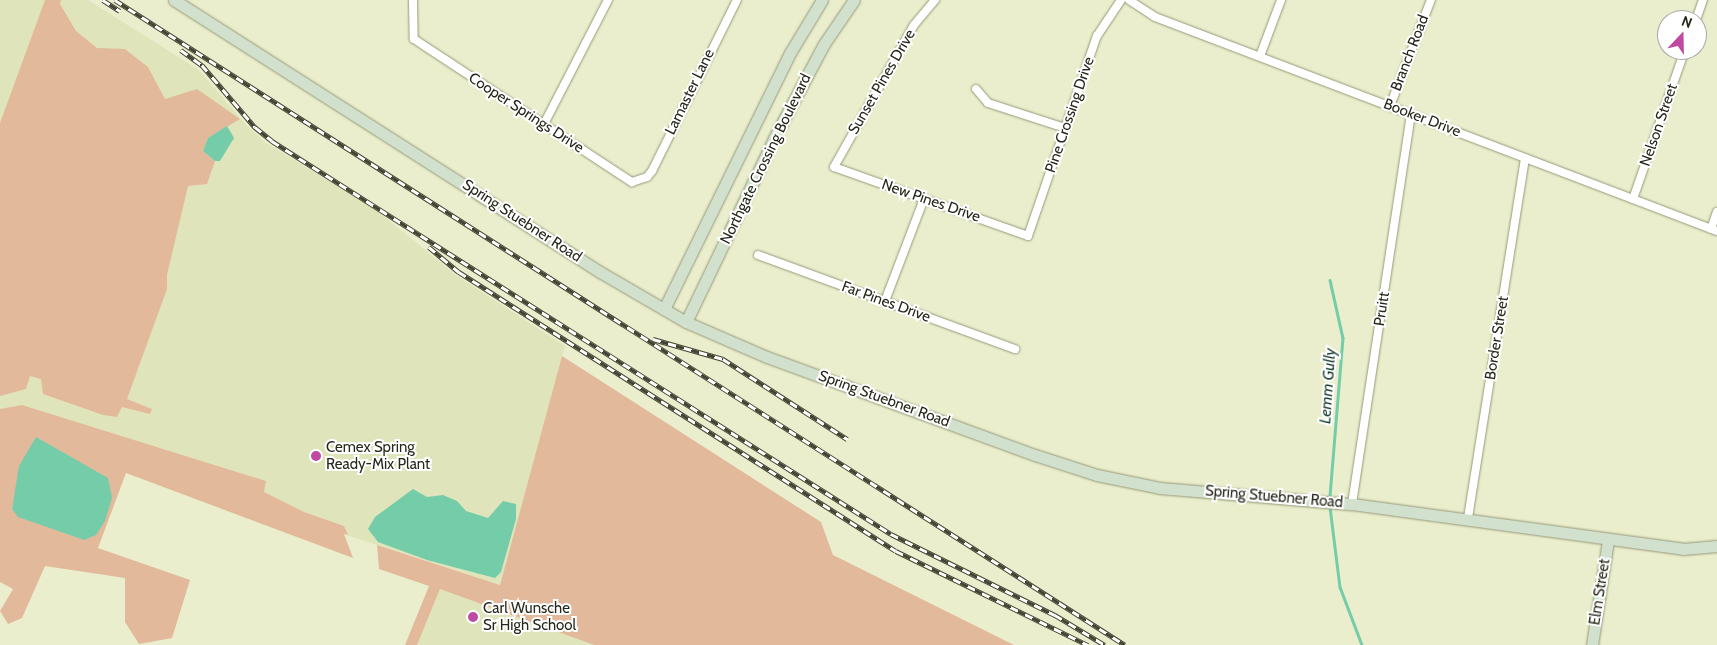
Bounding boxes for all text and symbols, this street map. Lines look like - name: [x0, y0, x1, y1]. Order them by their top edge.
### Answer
- north arrow: [1657, 10, 1707, 60]
- street label: Branch Road: [1387, 12, 1433, 94]
- text: N: [1679, 12, 1695, 32]
- street label: Sunset Pines Drive: [845, 26, 919, 138]
- street label: Lamaster Lane: [662, 46, 718, 138]
- street label: Pine Crossing Drive: [1042, 55, 1098, 175]
- street label: Cooper Springs Drive: [465, 69, 587, 157]
- street label: Northgate Crossing Boulevard: [717, 71, 815, 247]
- street label: Nelson Street: [1636, 81, 1682, 169]
- street label: Booker Drive: [1381, 95, 1463, 141]
- street label: Spring Stuebner Road: [459, 176, 585, 266]
- street label: New Pines Drive: [879, 176, 983, 226]
- street label: Far Pines Drive: [839, 278, 933, 326]
- street label: Pruitt: [1370, 291, 1394, 327]
- street label: Border Street: [1482, 295, 1512, 381]
- water label: Lemm Gully: [1316, 347, 1340, 425]
- street label: Spring Stuebner Road: [816, 367, 952, 431]
- place label: Cemex Spring Ready-Mix Plant: [326, 438, 430, 473]
- marker: Cemex Spring Ready-Mix Plant: [310, 450, 322, 462]
- street label: Spring Stuebner Road: [1204, 482, 1344, 512]
- street label: Elm Street: [1586, 558, 1614, 626]
- place label: Carl Wunsche Sr High School: [483, 599, 576, 634]
- marker: Carl Wunsche Sr High School: [467, 611, 479, 623]

